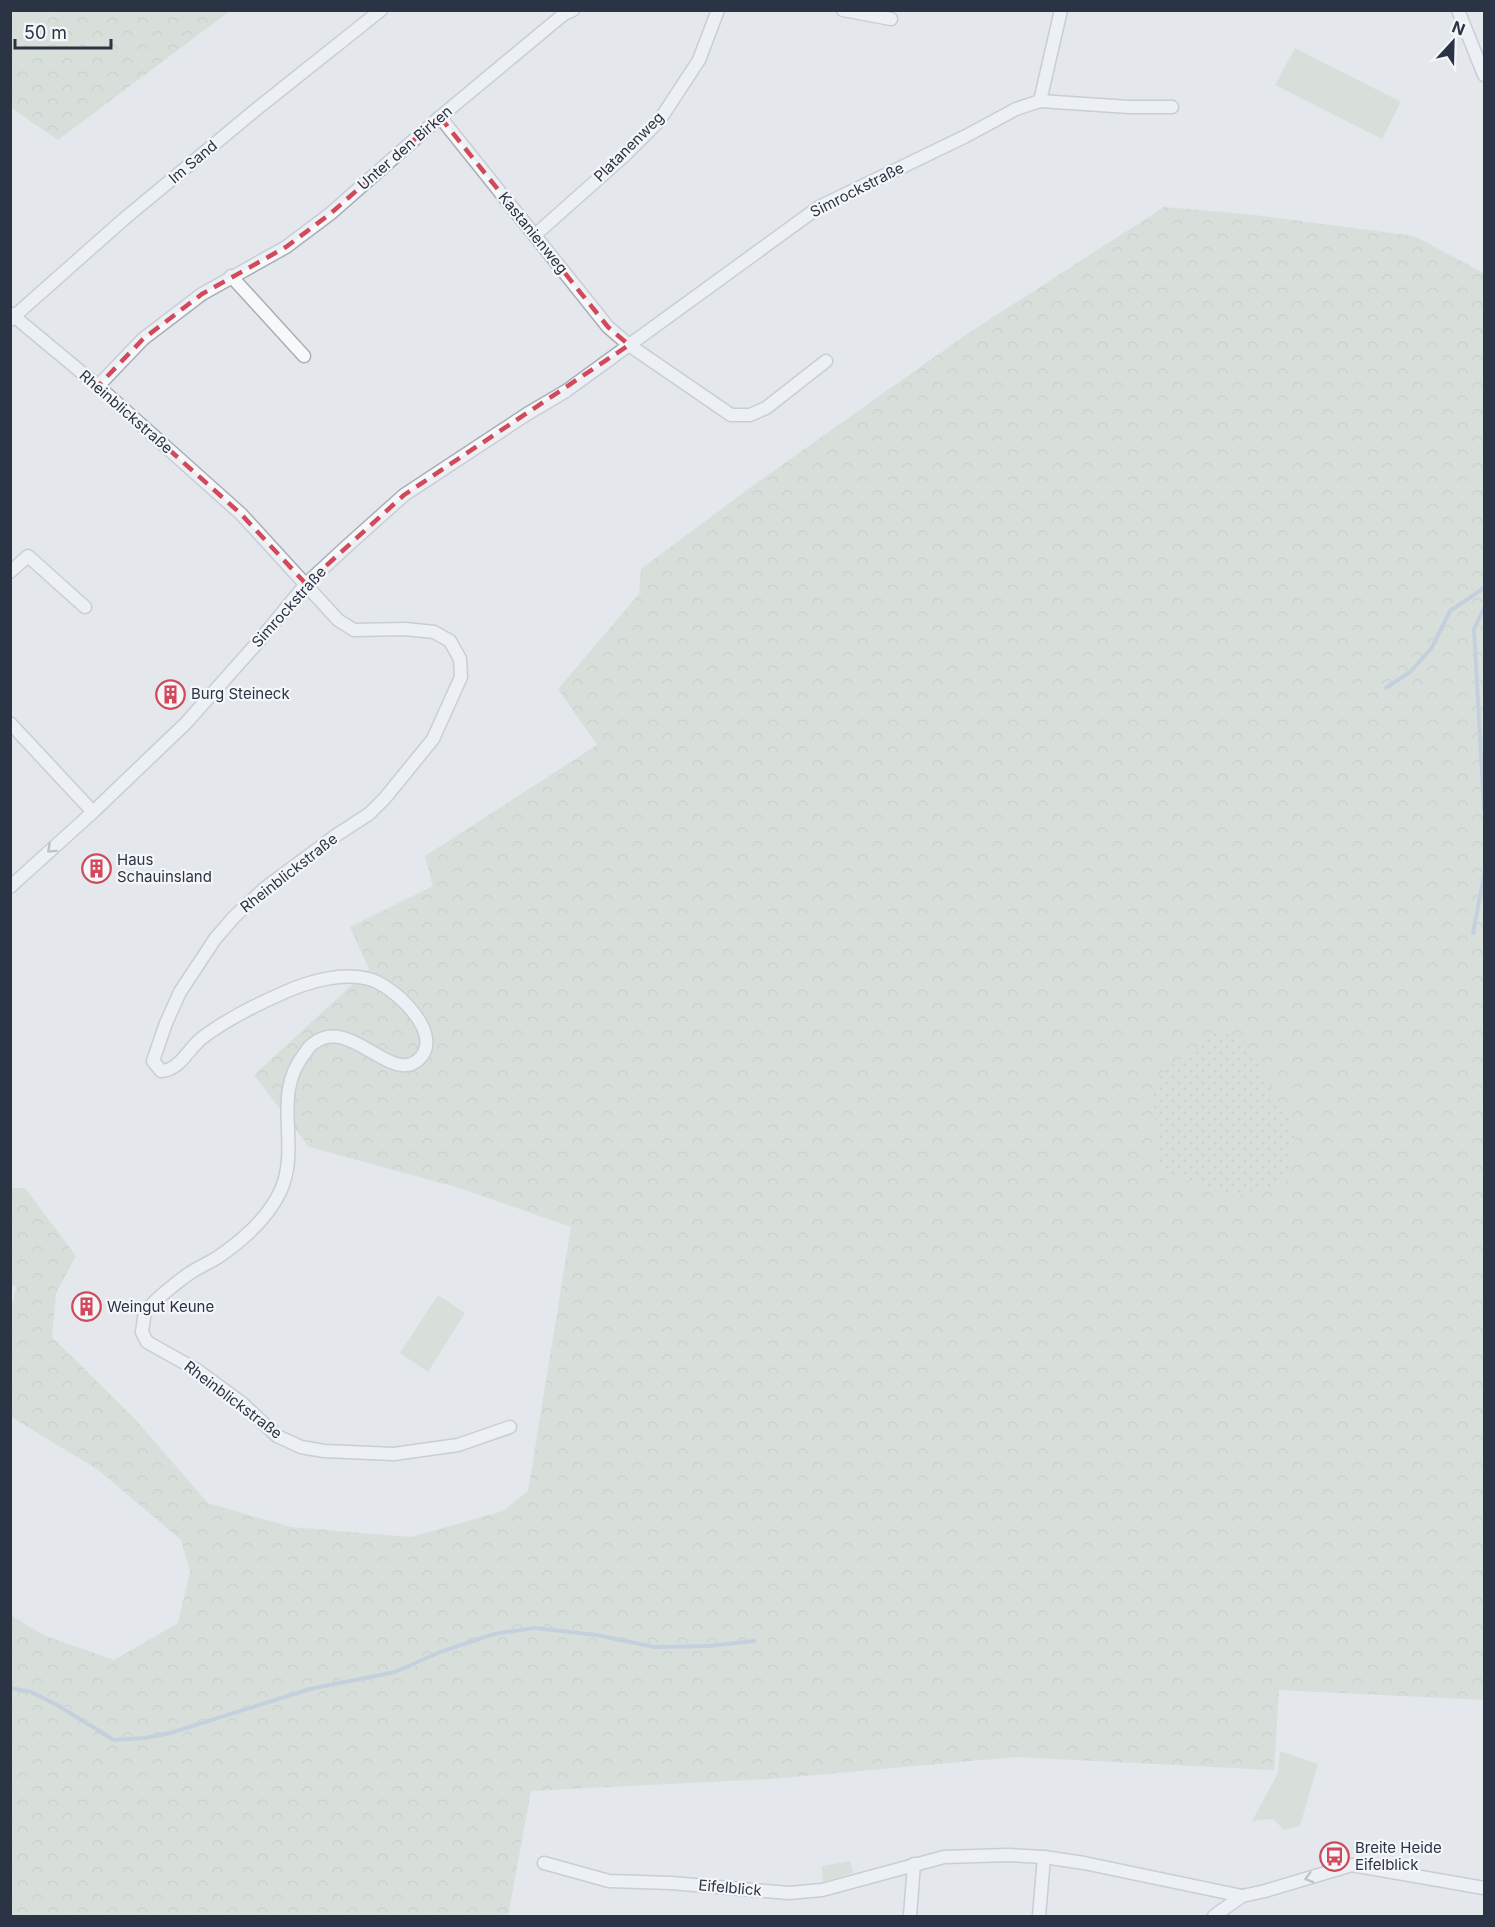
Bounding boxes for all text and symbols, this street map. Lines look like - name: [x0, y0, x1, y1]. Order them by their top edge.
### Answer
- scale bar: [15, 12, 111, 50]
- north arrow: [1423, 12, 1483, 72]
- text: N: [1449, 17, 1468, 40]
- text: 50 m: [24, 22, 67, 43]
- street label: Unter den Birken: [353, 101, 456, 194]
- street label: Platanenweg: [590, 108, 668, 186]
- street label: Im Sand: [165, 136, 221, 187]
- street label: Simrockstraße: [807, 158, 907, 221]
- street label: Kastanienweg: [495, 188, 572, 277]
- street label: Rheinblickstraße: [76, 366, 177, 457]
- street label: Simrockstraße: [247, 562, 330, 651]
- building icon: Burg Steineck: [154, 678, 186, 710]
- place label: Burg Steineck: [191, 684, 290, 703]
- street label: Rheinblickstraße: [236, 829, 341, 916]
- one-way arrow: [47, 842, 58, 853]
- place label: Haus Schauinsland: [117, 850, 212, 886]
- building icon: Haus Schauinsland: [80, 853, 112, 885]
- building icon: Weingut Keune: [70, 1291, 102, 1323]
- place label: Weingut Keune: [107, 1297, 214, 1316]
- street label: Rheinblickstraße: [181, 1357, 286, 1443]
- place label: Breite Heide Eifelblick: [1355, 1838, 1442, 1874]
- bus stop icon: Breite Heide Eifelblick: [1318, 1841, 1350, 1873]
- one-way arrow: [1304, 1871, 1315, 1883]
- street label: Eifelblick: [698, 1875, 763, 1900]

